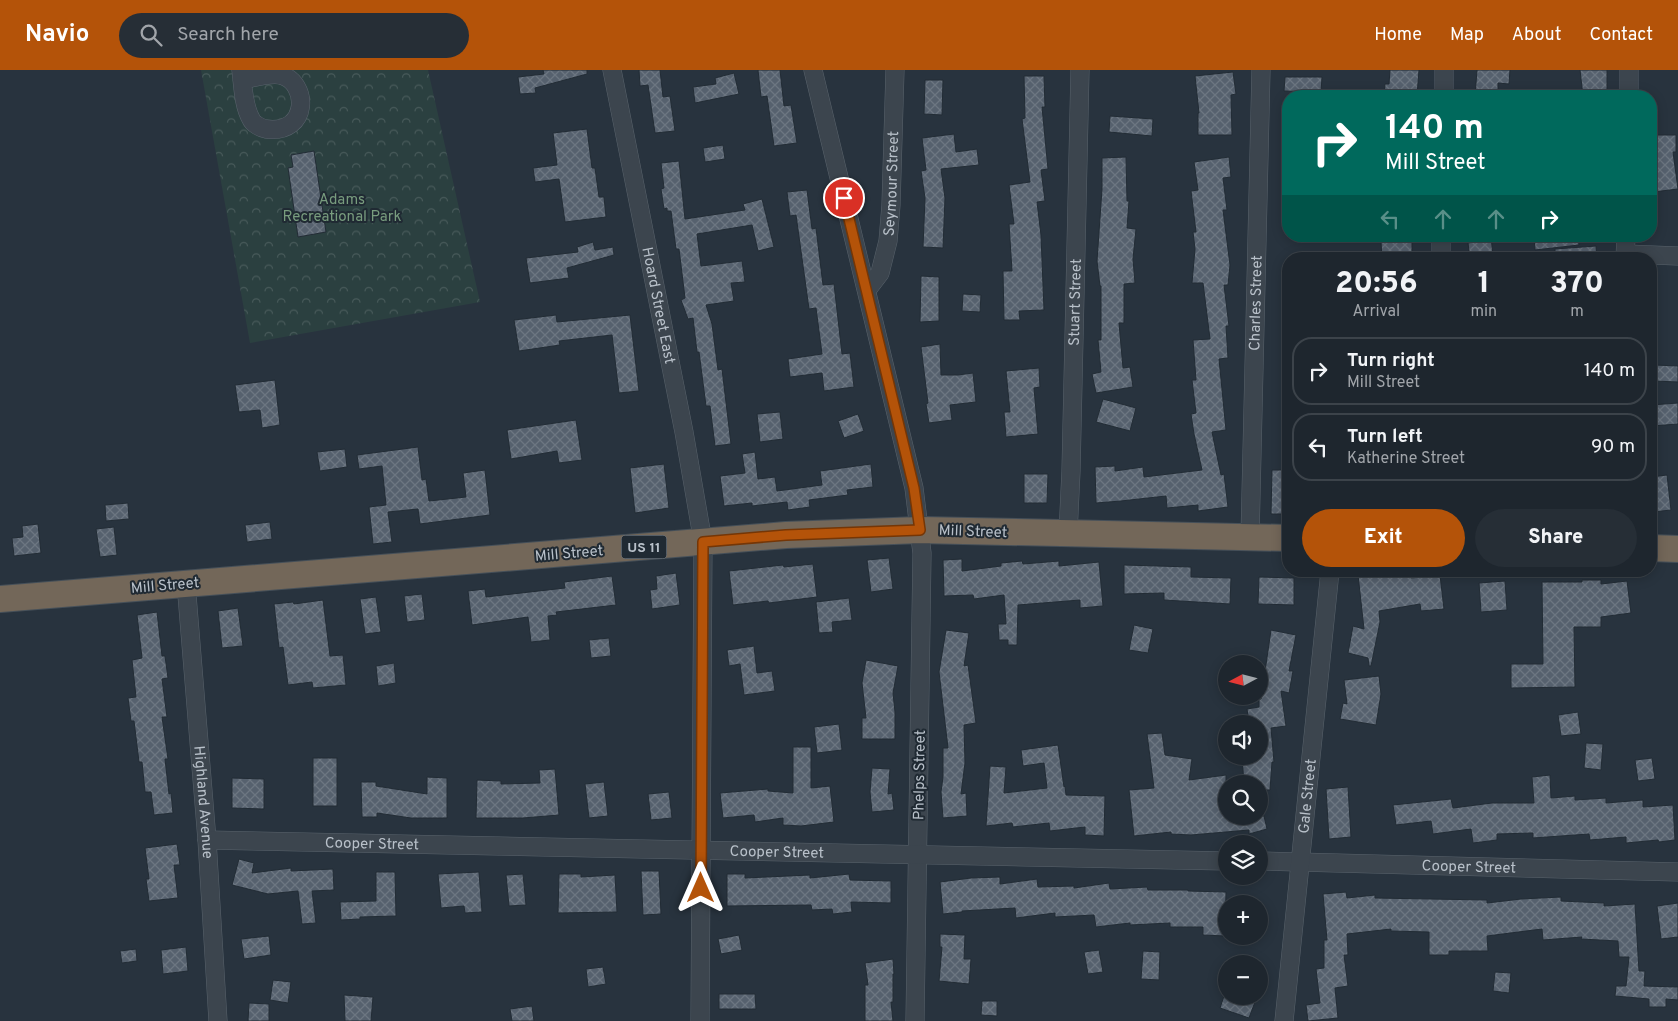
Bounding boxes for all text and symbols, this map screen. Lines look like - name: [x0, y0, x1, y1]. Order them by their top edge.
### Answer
- search box: [119, 13, 469, 58]
- text: Navio: [25, 20, 89, 50]
- icon: search: [137, 21, 165, 49]
- text: Search here: [177, 23, 279, 47]
- text: Home: [1374, 24, 1422, 47]
- text: Map: [1450, 24, 1484, 47]
- text: About: [1512, 24, 1561, 47]
- text: Contact: [1589, 24, 1653, 47]
- text: 140 m: [1385, 107, 1484, 151]
- icon: right: [1302, 110, 1367, 175]
- street label: Seymour Street: [880, 131, 904, 237]
- text: Mill Street: [1385, 150, 1486, 177]
- pin: [823, 177, 865, 219]
- icon: arrive: [830, 184, 858, 212]
- park label: Adams Recreational Park: [283, 191, 401, 227]
- icon: left: [1376, 205, 1404, 233]
- icon: ahead: [1429, 205, 1457, 233]
- icon: ahead: [1482, 205, 1510, 233]
- icon: right: [1535, 205, 1563, 233]
- street label: Hoard Street East: [636, 246, 678, 366]
- street label: Charles Street: [1246, 255, 1268, 351]
- street label: Stuart Street: [1066, 258, 1087, 346]
- text: 20:56: [1335, 266, 1418, 303]
- text: 1: [1478, 266, 1490, 303]
- text: 370: [1550, 266, 1604, 303]
- text: Arrival: [1352, 302, 1400, 322]
- text: min: [1470, 302, 1497, 322]
- text: m: [1570, 302, 1584, 322]
- text: Turn right: [1347, 349, 1435, 373]
- icon: right: [1304, 357, 1332, 385]
- text: 140 m: [1584, 359, 1635, 383]
- text: Mill Street: [1347, 373, 1420, 393]
- text: Turn left: [1347, 425, 1423, 449]
- icon: left: [1304, 433, 1332, 461]
- text: 90 m: [1591, 435, 1635, 459]
- text: Katherine Street: [1347, 449, 1465, 469]
- button: Exit: [1302, 509, 1465, 567]
- button: Share: [1475, 509, 1637, 567]
- street label: Mill Street: [938, 522, 1008, 543]
- road number: US 11: [622, 536, 666, 558]
- street label: Mill Street: [534, 542, 604, 567]
- street label: Mill Street: [130, 574, 200, 599]
- north arrow: [1218, 655, 1268, 705]
- map controls: [1218, 655, 1268, 1005]
- button: sound: [1218, 715, 1268, 765]
- street label: Phelps Street: [910, 730, 931, 820]
- street label: Highland Avenue: [188, 745, 216, 860]
- street label: Gale Street: [1295, 758, 1322, 835]
- button: search: [1218, 775, 1268, 825]
- street label: Cooper Street: [325, 834, 419, 855]
- button: layers: [1218, 835, 1268, 885]
- street label: Cooper Street: [729, 843, 824, 864]
- street label: Cooper Street: [1421, 857, 1516, 879]
- position arrow: [674, 861, 726, 913]
- button: +: [1218, 895, 1268, 945]
- button: −: [1218, 955, 1268, 1005]

